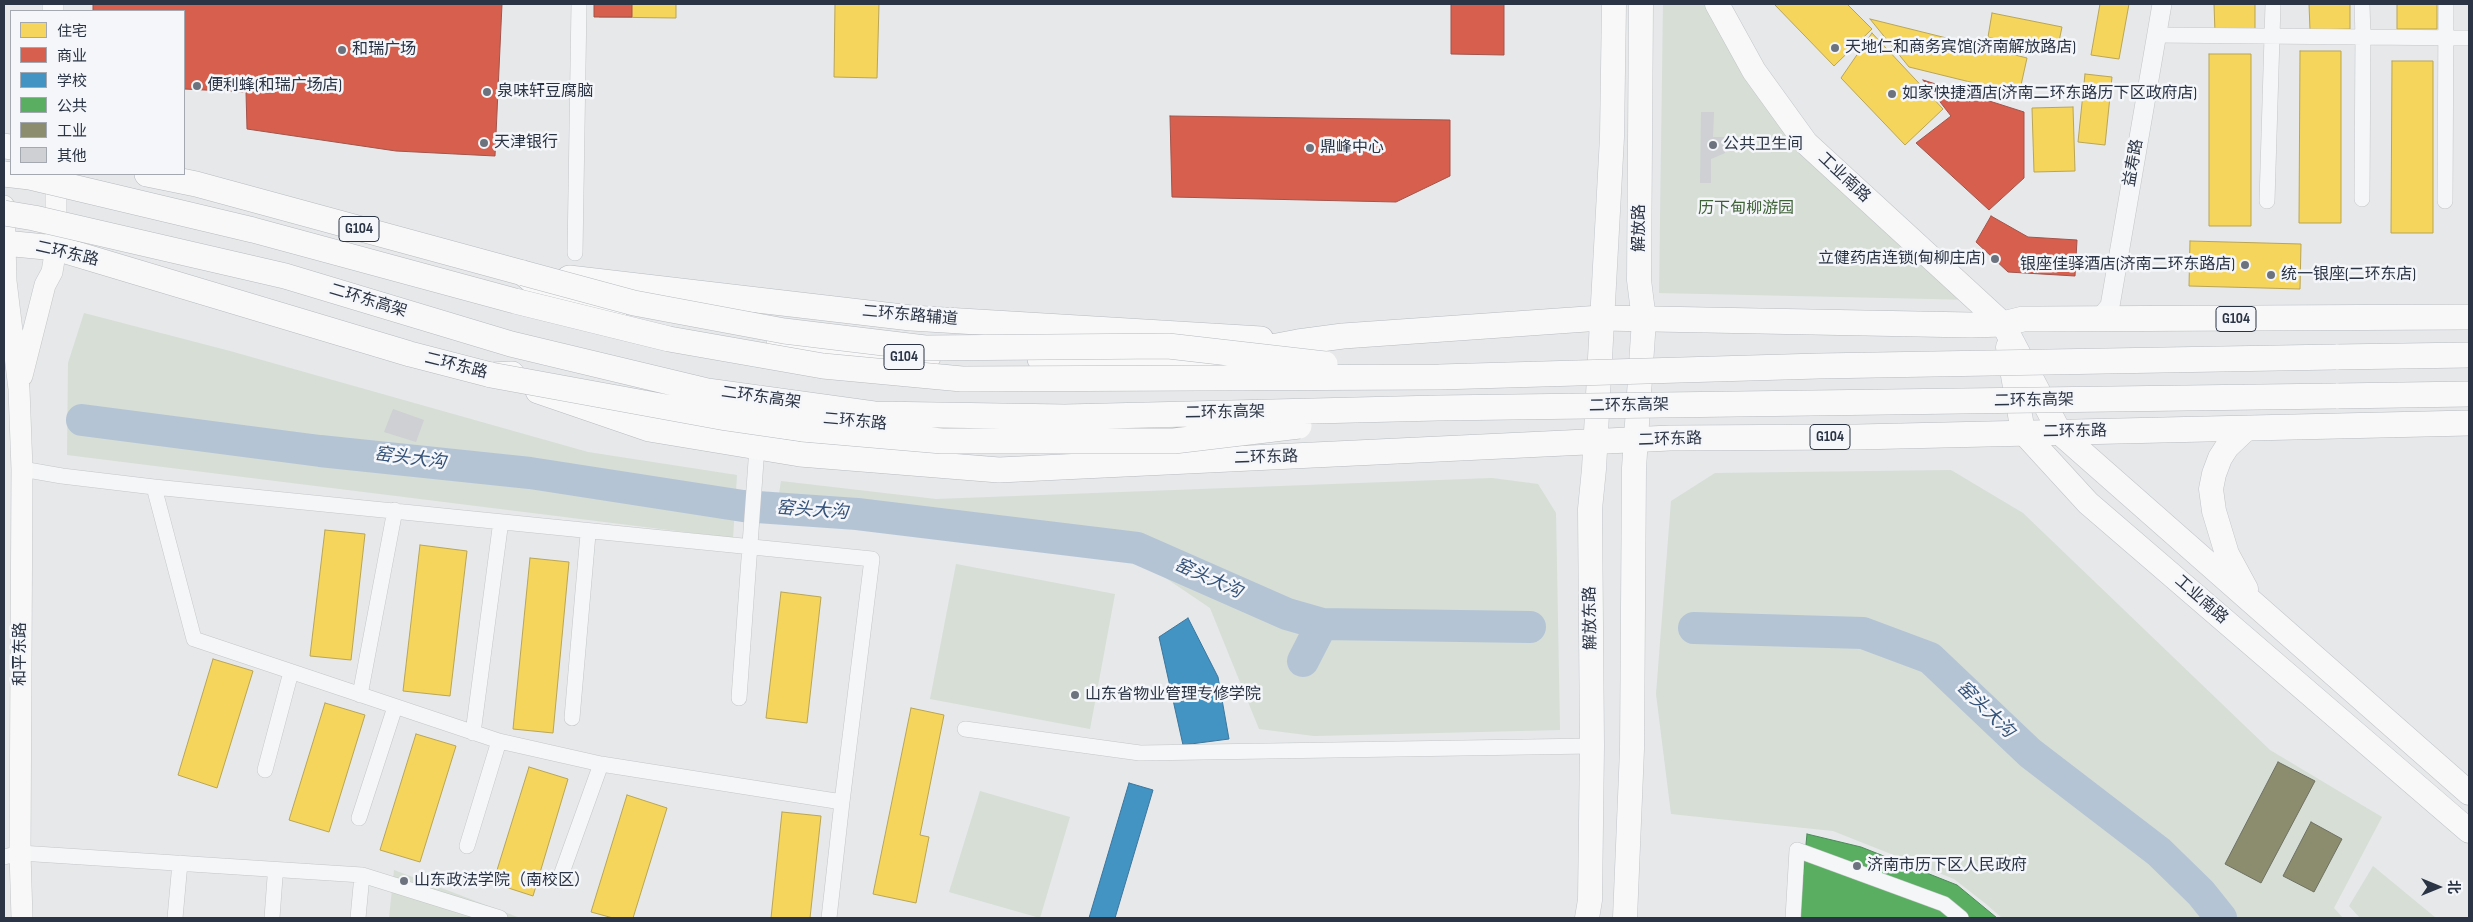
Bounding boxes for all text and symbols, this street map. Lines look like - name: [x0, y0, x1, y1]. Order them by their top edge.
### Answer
- legend: [10, 10, 185, 175]
- text: 住宅: [57, 22, 87, 41]
- place label: 天地仁和商务宾馆(济南解放路店): [1845, 38, 2076, 58]
- place label: 和瑞广场: [352, 40, 416, 60]
- marker: 天地仁和商务宾馆(济南解放路店): [1829, 42, 1841, 54]
- marker: 和瑞广场: [336, 44, 348, 56]
- text: 商业: [57, 47, 87, 66]
- text: 学校: [57, 72, 87, 91]
- place label: 便利蜂(和瑞广场店): [207, 76, 342, 96]
- marker: 便利蜂(和瑞广场店): [191, 80, 203, 92]
- place label: 泉味轩豆腐脑: [497, 82, 593, 102]
- place label: 如家快捷酒店(济南二环东路历下区政府店): [1902, 84, 2197, 104]
- marker: 泉味轩豆腐脑: [481, 86, 493, 98]
- marker: 如家快捷酒店(济南二环东路历下区政府店): [1886, 88, 1898, 100]
- text: 公共: [57, 97, 87, 116]
- text: 工业: [57, 122, 87, 141]
- place label: 天津银行: [494, 133, 558, 153]
- place label: 公共卫生间: [1723, 135, 1803, 155]
- marker: 天津银行: [478, 137, 490, 149]
- place label: 鼎峰中心: [1320, 138, 1384, 158]
- street label: 益寿路: [2120, 138, 2148, 188]
- marker: 公共卫生间: [1707, 139, 1719, 151]
- marker: 鼎峰中心: [1304, 142, 1316, 154]
- text: 其他: [57, 147, 87, 166]
- street label: 工业南路: [1814, 149, 1874, 207]
- park label: 历下甸柳游园: [1698, 199, 1794, 219]
- street label: 解放路: [1630, 204, 1650, 252]
- road number: G104: [339, 216, 379, 242]
- street label: 二环东路: [34, 237, 100, 271]
- place label: 立健药店连锁(甸柳庄店): [1818, 249, 1985, 269]
- marker: 立健药店连锁(甸柳庄店): [1989, 253, 2001, 265]
- place label: 银座佳驿酒店(济南二环东路店): [2020, 255, 2235, 275]
- marker: 银座佳驿酒店(济南二环东路店): [2239, 259, 2251, 271]
- place label: 统一银座(二环东店): [2281, 265, 2416, 285]
- marker: 统一银座(二环东店): [2265, 269, 2277, 281]
- street label: 二环东高架: [327, 280, 409, 322]
- street label: 二环东路辅道: [861, 302, 959, 330]
- road number: G104: [2216, 306, 2256, 332]
- road number: G104: [884, 344, 924, 370]
- street label: 二环东路: [423, 349, 489, 383]
- street label: 二环东高架: [720, 383, 802, 413]
- street label: 二环东高架: [1994, 391, 2074, 411]
- street label: 二环东高架: [1589, 396, 1669, 416]
- street label: 二环东高架: [1185, 403, 1265, 423]
- street label: 二环东路: [822, 410, 888, 434]
- street label: 二环东路: [2043, 422, 2107, 442]
- road number: G104: [1810, 424, 1850, 450]
- street label: 二环东路: [1638, 429, 1702, 451]
- water label: 窑头大沟: [373, 444, 447, 474]
- street label: 二环东路: [1234, 447, 1298, 469]
- water label: 窑头大沟: [775, 498, 849, 524]
- water label: 窑头大沟: [1171, 554, 1245, 604]
- street label: 工业南路: [2171, 572, 2231, 628]
- street label: 解放东路: [1581, 586, 1601, 650]
- street label: 和平东路: [11, 622, 31, 686]
- water label: 窑头大沟: [1952, 677, 2018, 743]
- place label: 山东省物业管理专修学院: [1085, 685, 1261, 705]
- marker: 山东省物业管理专修学院: [1069, 689, 1081, 701]
- place label: 济南市历下区人民政府: [1867, 856, 2027, 876]
- marker: 济南市历下区人民政府: [1851, 860, 1863, 872]
- north arrow: [2413, 862, 2463, 912]
- place label: 山东政法学院（南校区）: [414, 871, 590, 891]
- marker: 山东政法学院（南校区）: [398, 875, 410, 887]
- text: 北: [2445, 880, 2462, 894]

